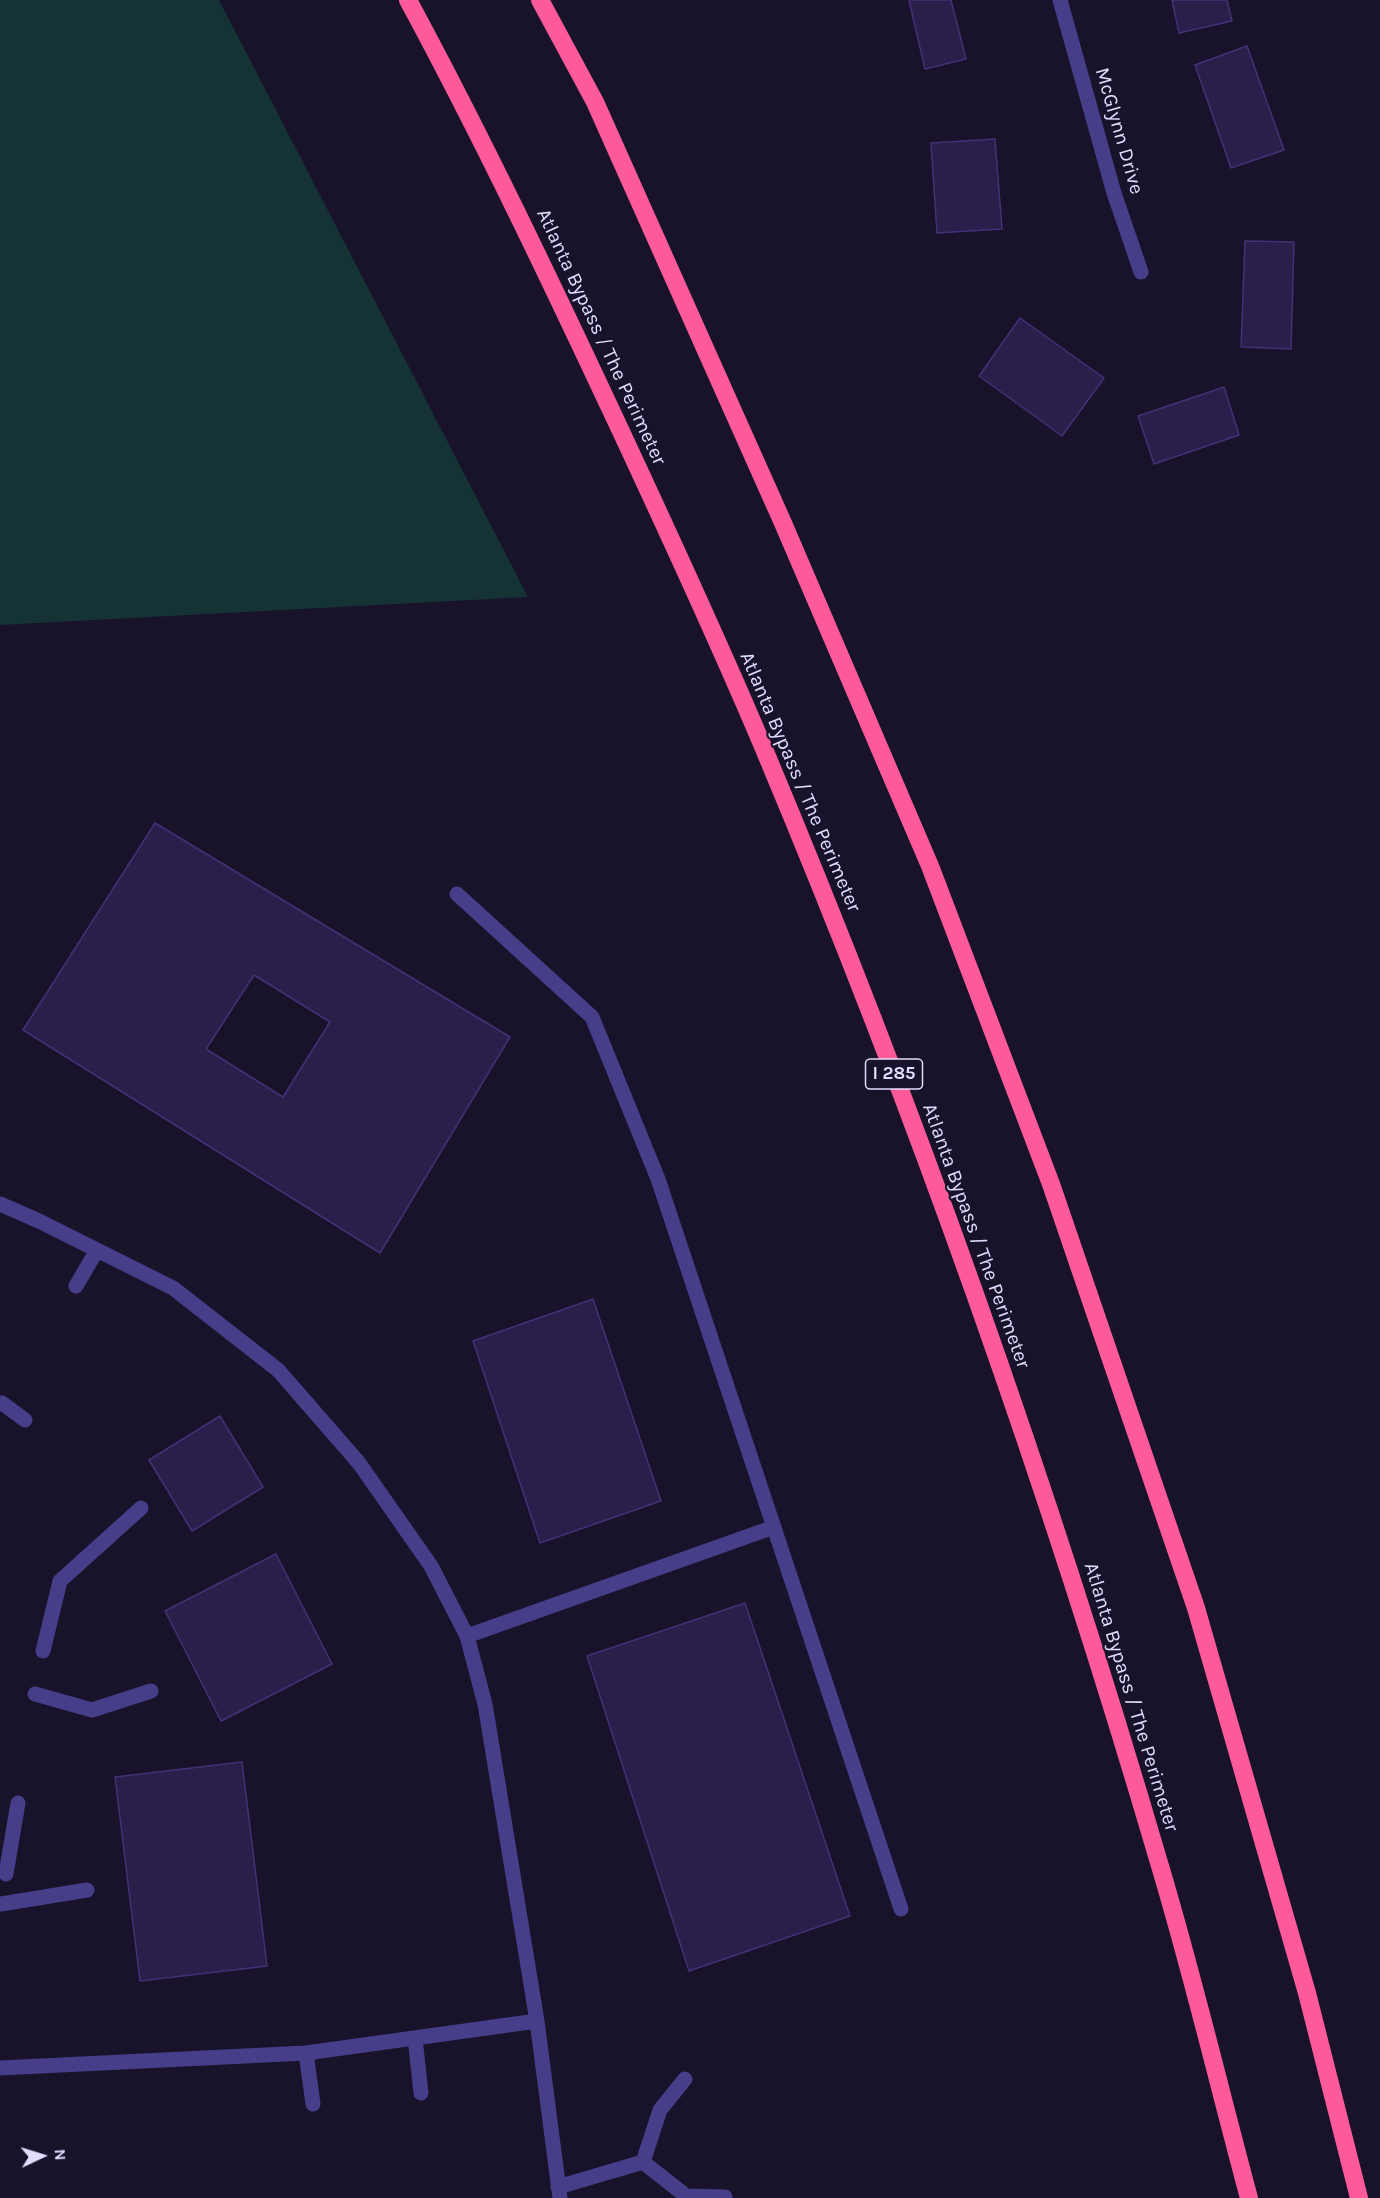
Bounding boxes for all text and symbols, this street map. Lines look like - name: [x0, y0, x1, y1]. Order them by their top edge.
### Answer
- street label: McGlynn Drive: [1089, 65, 1149, 197]
- street label: Atlanta Bypass / The Perimeter: [531, 205, 671, 469]
- street label: Atlanta Bypass / The Perimeter: [734, 648, 866, 916]
- road number: I 285: [866, 1059, 922, 1089]
- street label: Atlanta Bypass / The Perimeter: [917, 1100, 1035, 1372]
- street label: Atlanta Bypass / The Perimeter: [1079, 1560, 1183, 1834]
- north arrow: [12, 2126, 72, 2186]
- text: N: [51, 2148, 70, 2161]

